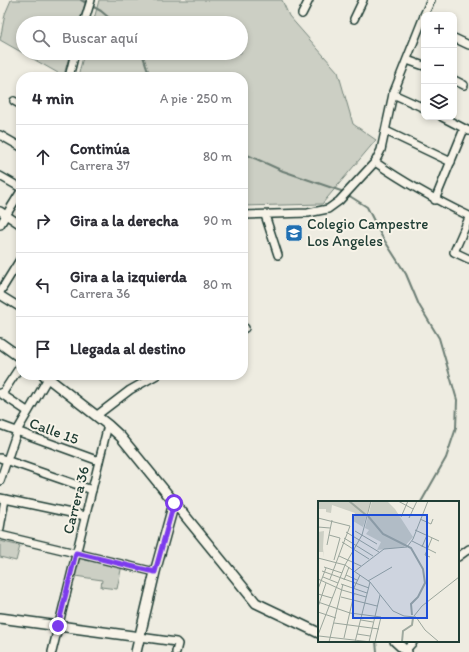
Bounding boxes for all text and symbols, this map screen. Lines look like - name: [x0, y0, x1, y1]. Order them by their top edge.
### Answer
- map controls: [421, 12, 457, 120]
- button: +: [421, 12, 457, 48]
- search box: [16, 16, 248, 60]
- icon: search: [30, 27, 52, 49]
- text: Buscar aquí: [62, 29, 138, 47]
- button: −: [421, 48, 457, 84]
- button: layers: [421, 84, 457, 120]
- text: 4 min: [32, 88, 74, 108]
- text: A pie · 250 m: [160, 91, 232, 106]
- text: Continúa: [70, 140, 130, 158]
- icon: ahead: [32, 146, 54, 168]
- text: 80 m: [203, 149, 232, 164]
- text: Carrera 37: [70, 158, 130, 173]
- icon: right: [32, 210, 54, 232]
- text: Gira a la derecha: [70, 212, 179, 230]
- text: 90 m: [203, 213, 232, 228]
- place label: Colegio Campestre Los Angeles: [307, 215, 428, 250]
- school or university icon: Colegio Campestre Los Angeles: [284, 223, 304, 243]
- text: Gira a la izquierda: [70, 268, 187, 286]
- icon: left: [32, 274, 54, 296]
- text: 80 m: [203, 277, 232, 292]
- text: Carrera 36: [70, 286, 130, 301]
- icon: arrive: [32, 338, 54, 360]
- text: Llegada al destino: [70, 340, 186, 358]
- street label: Calle 15: [27, 414, 81, 448]
- street label: Carrera 36: [59, 464, 93, 536]
- route start: [165, 494, 183, 512]
- inset map: [318, 501, 459, 642]
- route end: [49, 617, 67, 635]

